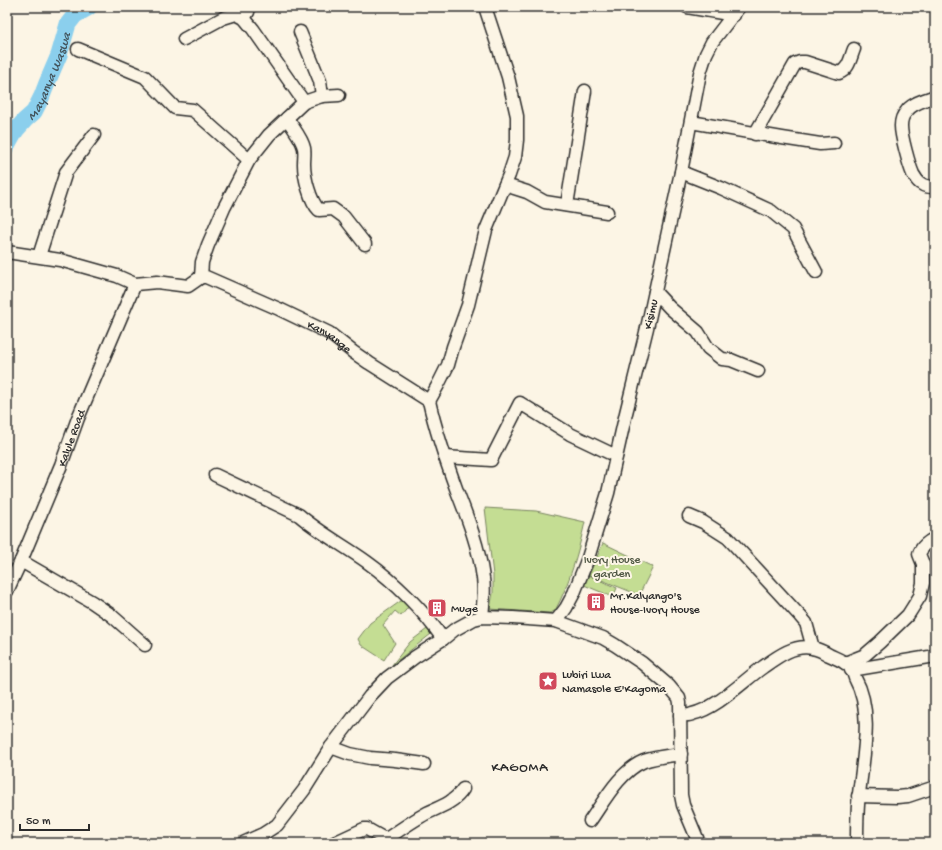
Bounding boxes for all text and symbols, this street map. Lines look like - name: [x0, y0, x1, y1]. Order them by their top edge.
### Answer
- water label: Mayanya Waswa: [25, 30, 75, 124]
- street label: Kisimu: [642, 298, 662, 331]
- street label: Kanyange: [304, 319, 354, 358]
- street label: Kalule Road: [56, 407, 90, 469]
- park label: Ivory House garden: [584, 554, 641, 582]
- place label: Mr.Kalyango's House-Ivory House: [610, 590, 701, 618]
- building icon: Mr.Kalyango's House-Ivory House: [585, 591, 607, 613]
- building icon: Muge: [426, 597, 448, 619]
- place label: Muge: [451, 603, 479, 617]
- place label: Lubiri Lwa Namasole E'Kagoma: [562, 669, 666, 697]
- place icon: Lubiri Lwa Namasole E'Kagoma: [537, 670, 559, 692]
- district label: KAGOMA: [491, 760, 549, 777]
- scale bar: [20, 806, 89, 832]
- text: 50 m: [26, 815, 51, 829]

